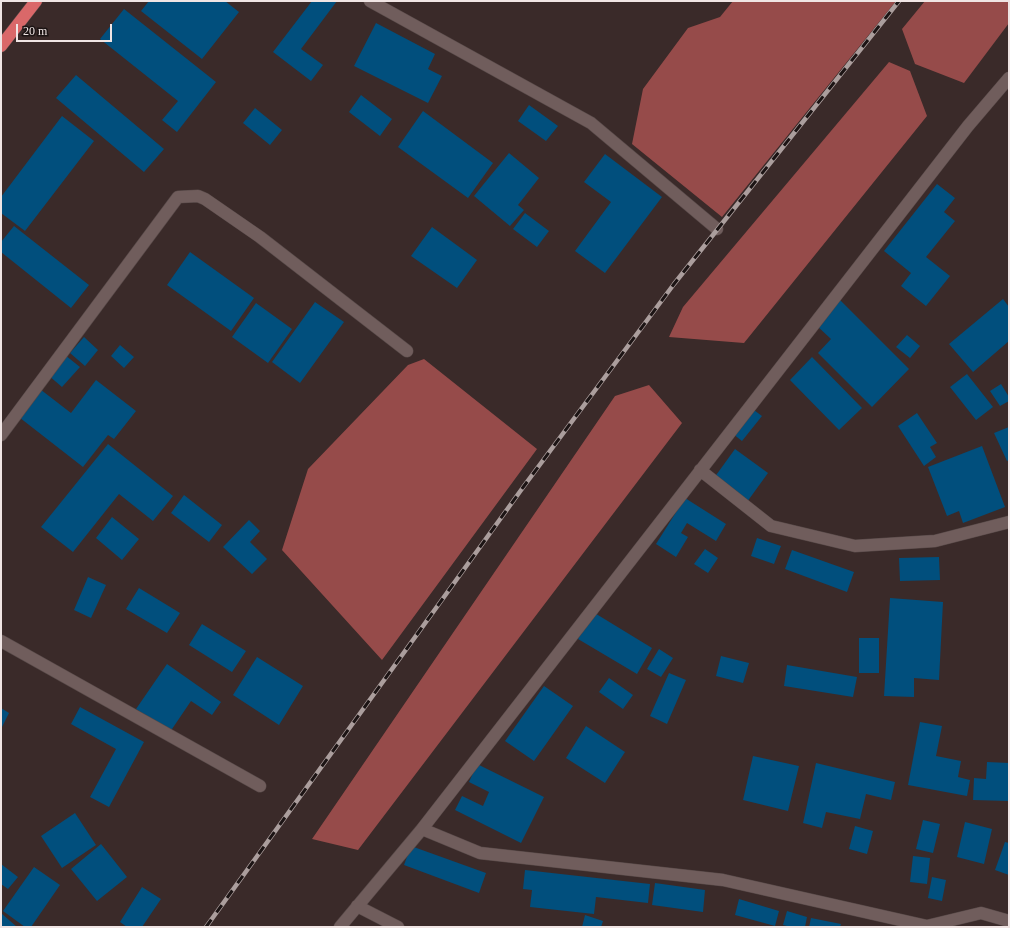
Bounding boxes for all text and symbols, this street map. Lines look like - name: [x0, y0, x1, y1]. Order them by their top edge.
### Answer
- scale bar: [18, 16, 114, 42]
- text: 20 m: [23, 24, 47, 38]

